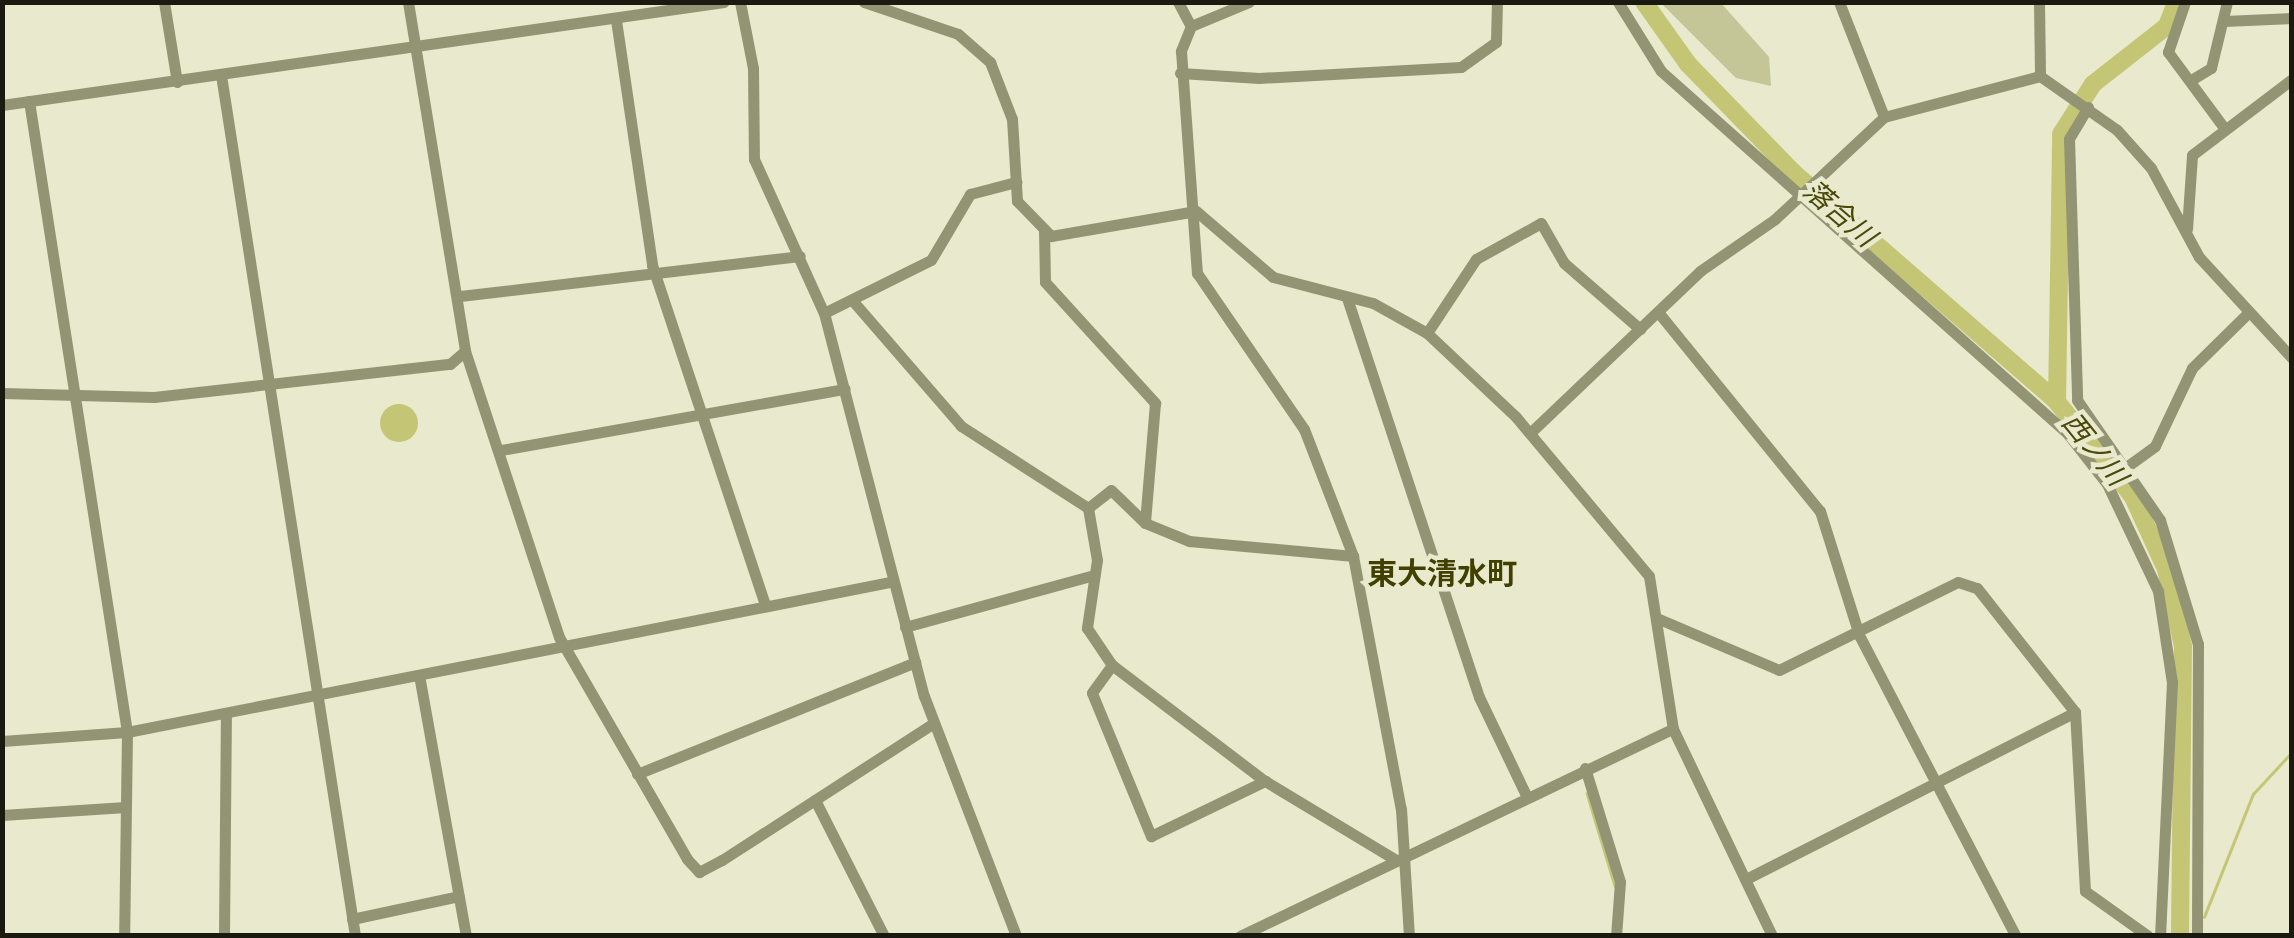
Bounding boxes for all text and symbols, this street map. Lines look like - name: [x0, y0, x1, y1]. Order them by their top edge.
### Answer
- water label: 落合川: [1797, 173, 1883, 253]
- water label: 西ノ川: [2056, 406, 2134, 492]
- district label: 東大清水町: [1367, 555, 1517, 591]

